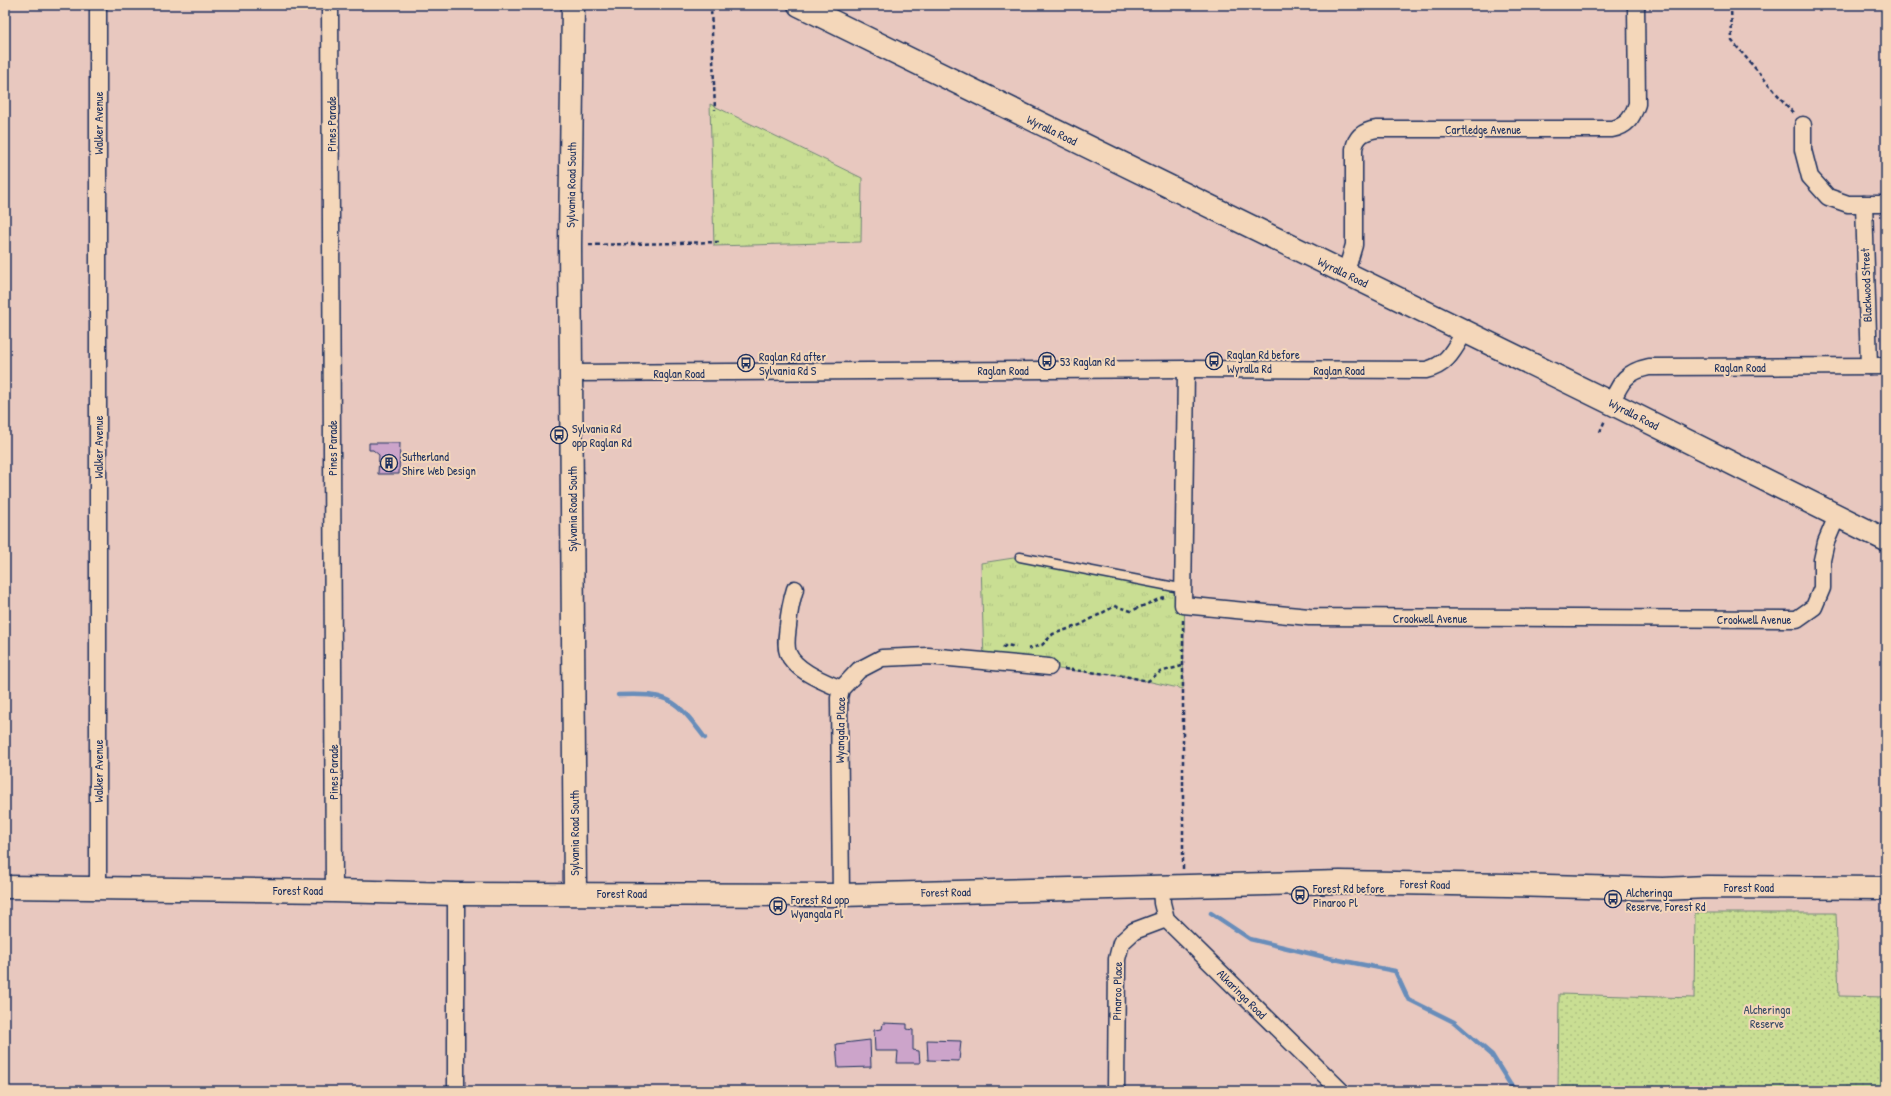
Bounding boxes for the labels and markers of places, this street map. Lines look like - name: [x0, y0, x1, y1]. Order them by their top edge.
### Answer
- place label: Raglan Rd before Wyralla Rd: [1227, 346, 1300, 377]
- place label: Raglan Rd after Sylvania Rd S: [759, 348, 826, 379]
- bus stop icon: 53 Raglan Rd: [1037, 351, 1057, 371]
- bus stop icon: Raglan Rd before Wyralla Rd: [1204, 351, 1224, 371]
- bus stop icon: Raglan Rd after Sylvania Rd S: [736, 353, 756, 373]
- place label: 53 Raglan Rd: [1060, 353, 1115, 370]
- place label: Sylvania Rd opp Raglan Rd: [572, 420, 632, 451]
- bus stop icon: Sylvania Rd opp Raglan Rd: [549, 425, 569, 445]
- place label: Sutherland Shire Web Design: [402, 448, 476, 479]
- building icon: Sutherland Shire Web Design: [379, 453, 399, 473]
- place label: Forest Rd before Pinaroo Pl: [1312, 880, 1385, 911]
- place label: Alcheringa Reserve, Forest Rd: [1626, 884, 1706, 915]
- bus stop icon: Forest Rd before Pinaroo Pl: [1290, 885, 1310, 905]
- bus stop icon: Alcheringa Reserve, Forest Rd: [1603, 889, 1623, 909]
- place label: Forest Rd opp Wyangala Pl: [790, 891, 849, 922]
- bus stop icon: Forest Rd opp Wyangala Pl: [768, 896, 788, 916]

